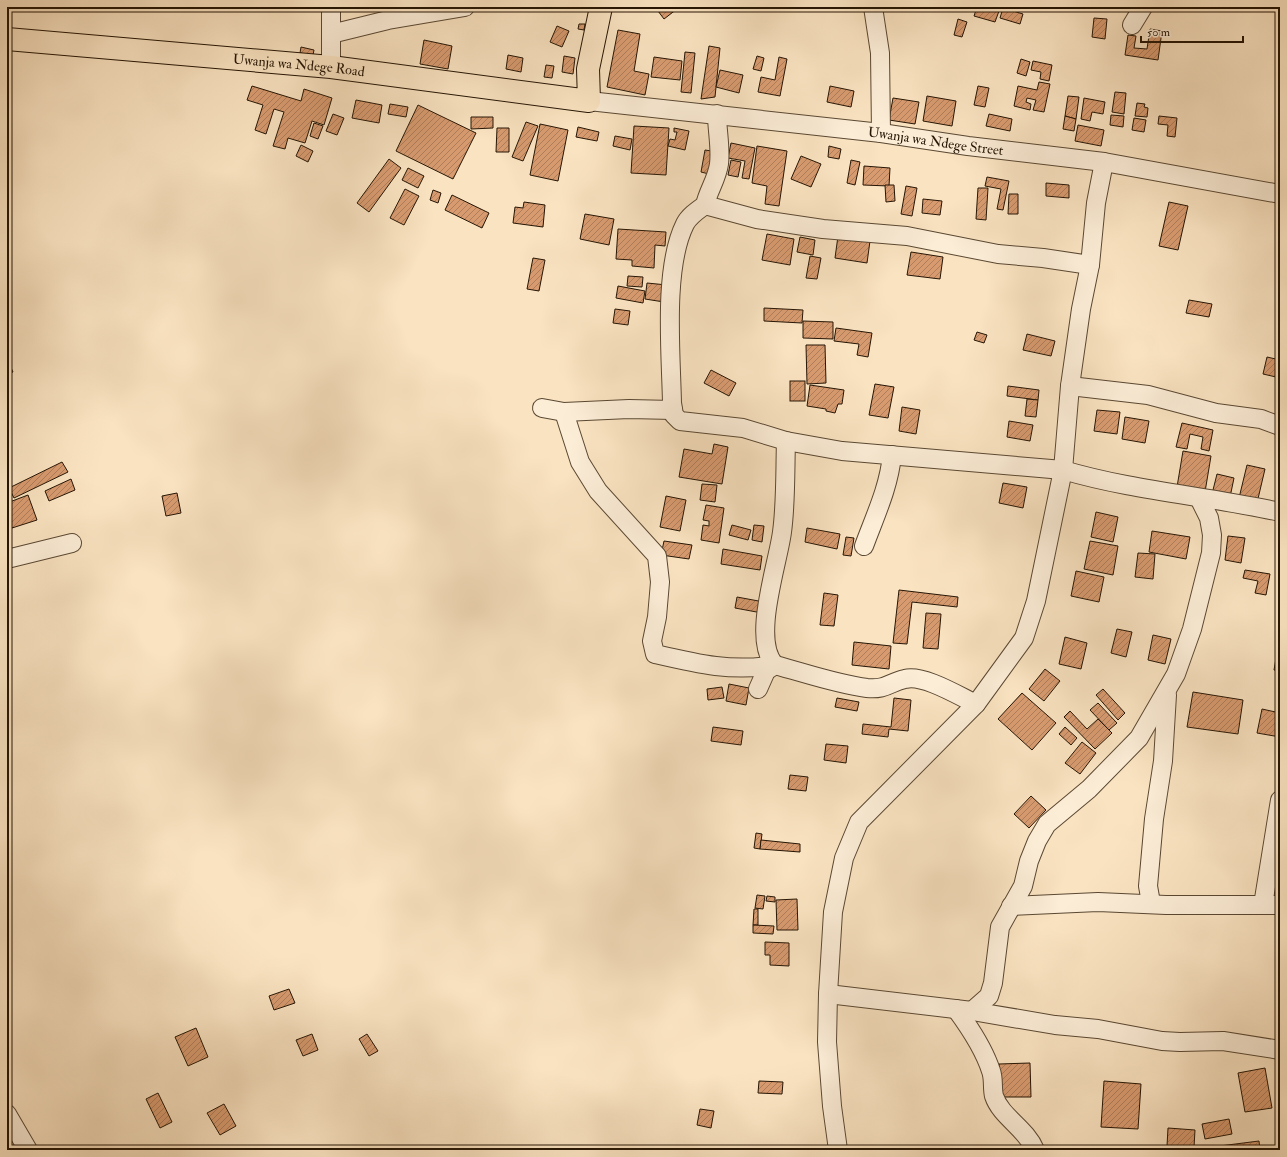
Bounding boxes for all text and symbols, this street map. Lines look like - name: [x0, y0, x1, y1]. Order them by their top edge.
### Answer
- scale bar: [1141, 18, 1243, 44]
- text: 50 m: [1147, 25, 1171, 40]
- street label: Uwanja wa Ndege Road: [232, 50, 366, 80]
- street label: Uwanja wa Ndege Street: [867, 123, 1005, 159]

